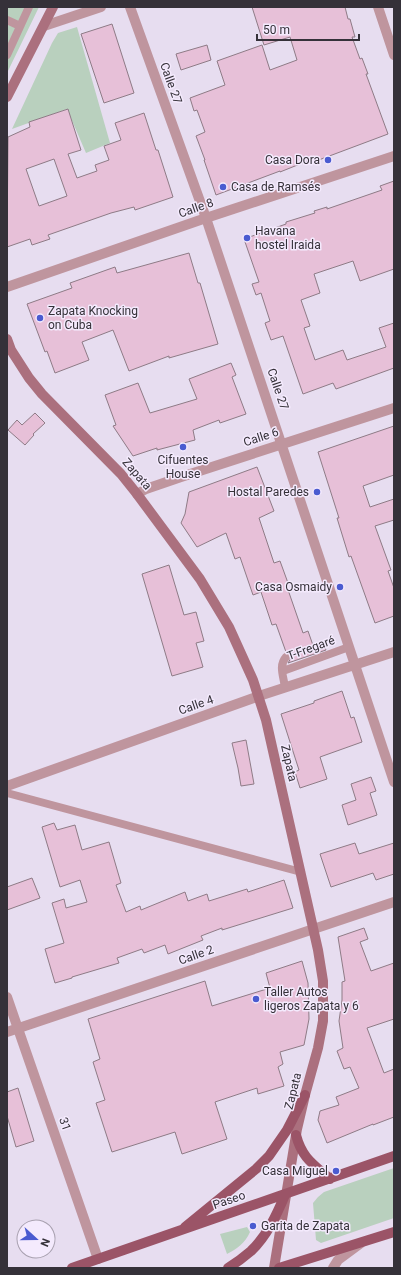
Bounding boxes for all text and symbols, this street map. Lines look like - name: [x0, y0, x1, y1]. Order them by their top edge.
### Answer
- scale bar: [257, 16, 359, 42]
- text: 50 m: [263, 23, 290, 37]
- street label: Calle 27: [157, 60, 185, 106]
- place label: Casa Dora: [265, 153, 320, 167]
- marker: Casa Dora: [323, 155, 333, 165]
- place label: Casa de Ramsés: [231, 180, 320, 194]
- marker: Casa de Ramsés: [218, 182, 228, 192]
- street label: Calle 8: [177, 195, 216, 221]
- place label: Havana hostel Iraida: [255, 224, 321, 252]
- marker: Havana hostel Iraida: [242, 233, 252, 243]
- place label: Zapata Knocking on Cuba: [48, 304, 138, 332]
- marker: Zapata Knocking on Cuba: [35, 313, 45, 323]
- street label: Calle 27: [264, 366, 292, 412]
- street label: Calle 6: [242, 425, 281, 449]
- marker: Cifuentes House: [178, 442, 188, 452]
- place label: Cifuentes House: [158, 453, 209, 481]
- street label: Zapata: [119, 455, 155, 493]
- place label: Hostal Paredes: [227, 485, 309, 499]
- marker: Hostal Paredes: [312, 487, 322, 497]
- place label: Casa Osmaidy: [255, 580, 332, 594]
- marker: Casa Osmaidy: [335, 582, 345, 592]
- street label: T-Fregaré: [285, 633, 337, 663]
- street label: Calle 4: [177, 692, 216, 718]
- street label: Zapata: [278, 743, 300, 783]
- street label: Calle 2: [177, 942, 216, 968]
- place label: Taller Autos ligeros Zapata y 6: [264, 985, 359, 1013]
- marker: Taller Autos ligeros Zapata y 6: [251, 994, 261, 1004]
- street label: Zapata: [282, 1071, 304, 1111]
- street label: 31: [56, 1115, 74, 1133]
- place label: Casa Miguel: [262, 1164, 328, 1178]
- marker: Casa Miguel: [331, 1166, 341, 1176]
- street label: Paseo: [211, 1188, 247, 1212]
- north arrow: [16, 1219, 56, 1259]
- place label: Garita de Zapata: [261, 1219, 350, 1233]
- marker: Garita de Zapata: [248, 1221, 258, 1231]
- text: N: [37, 1236, 52, 1249]

